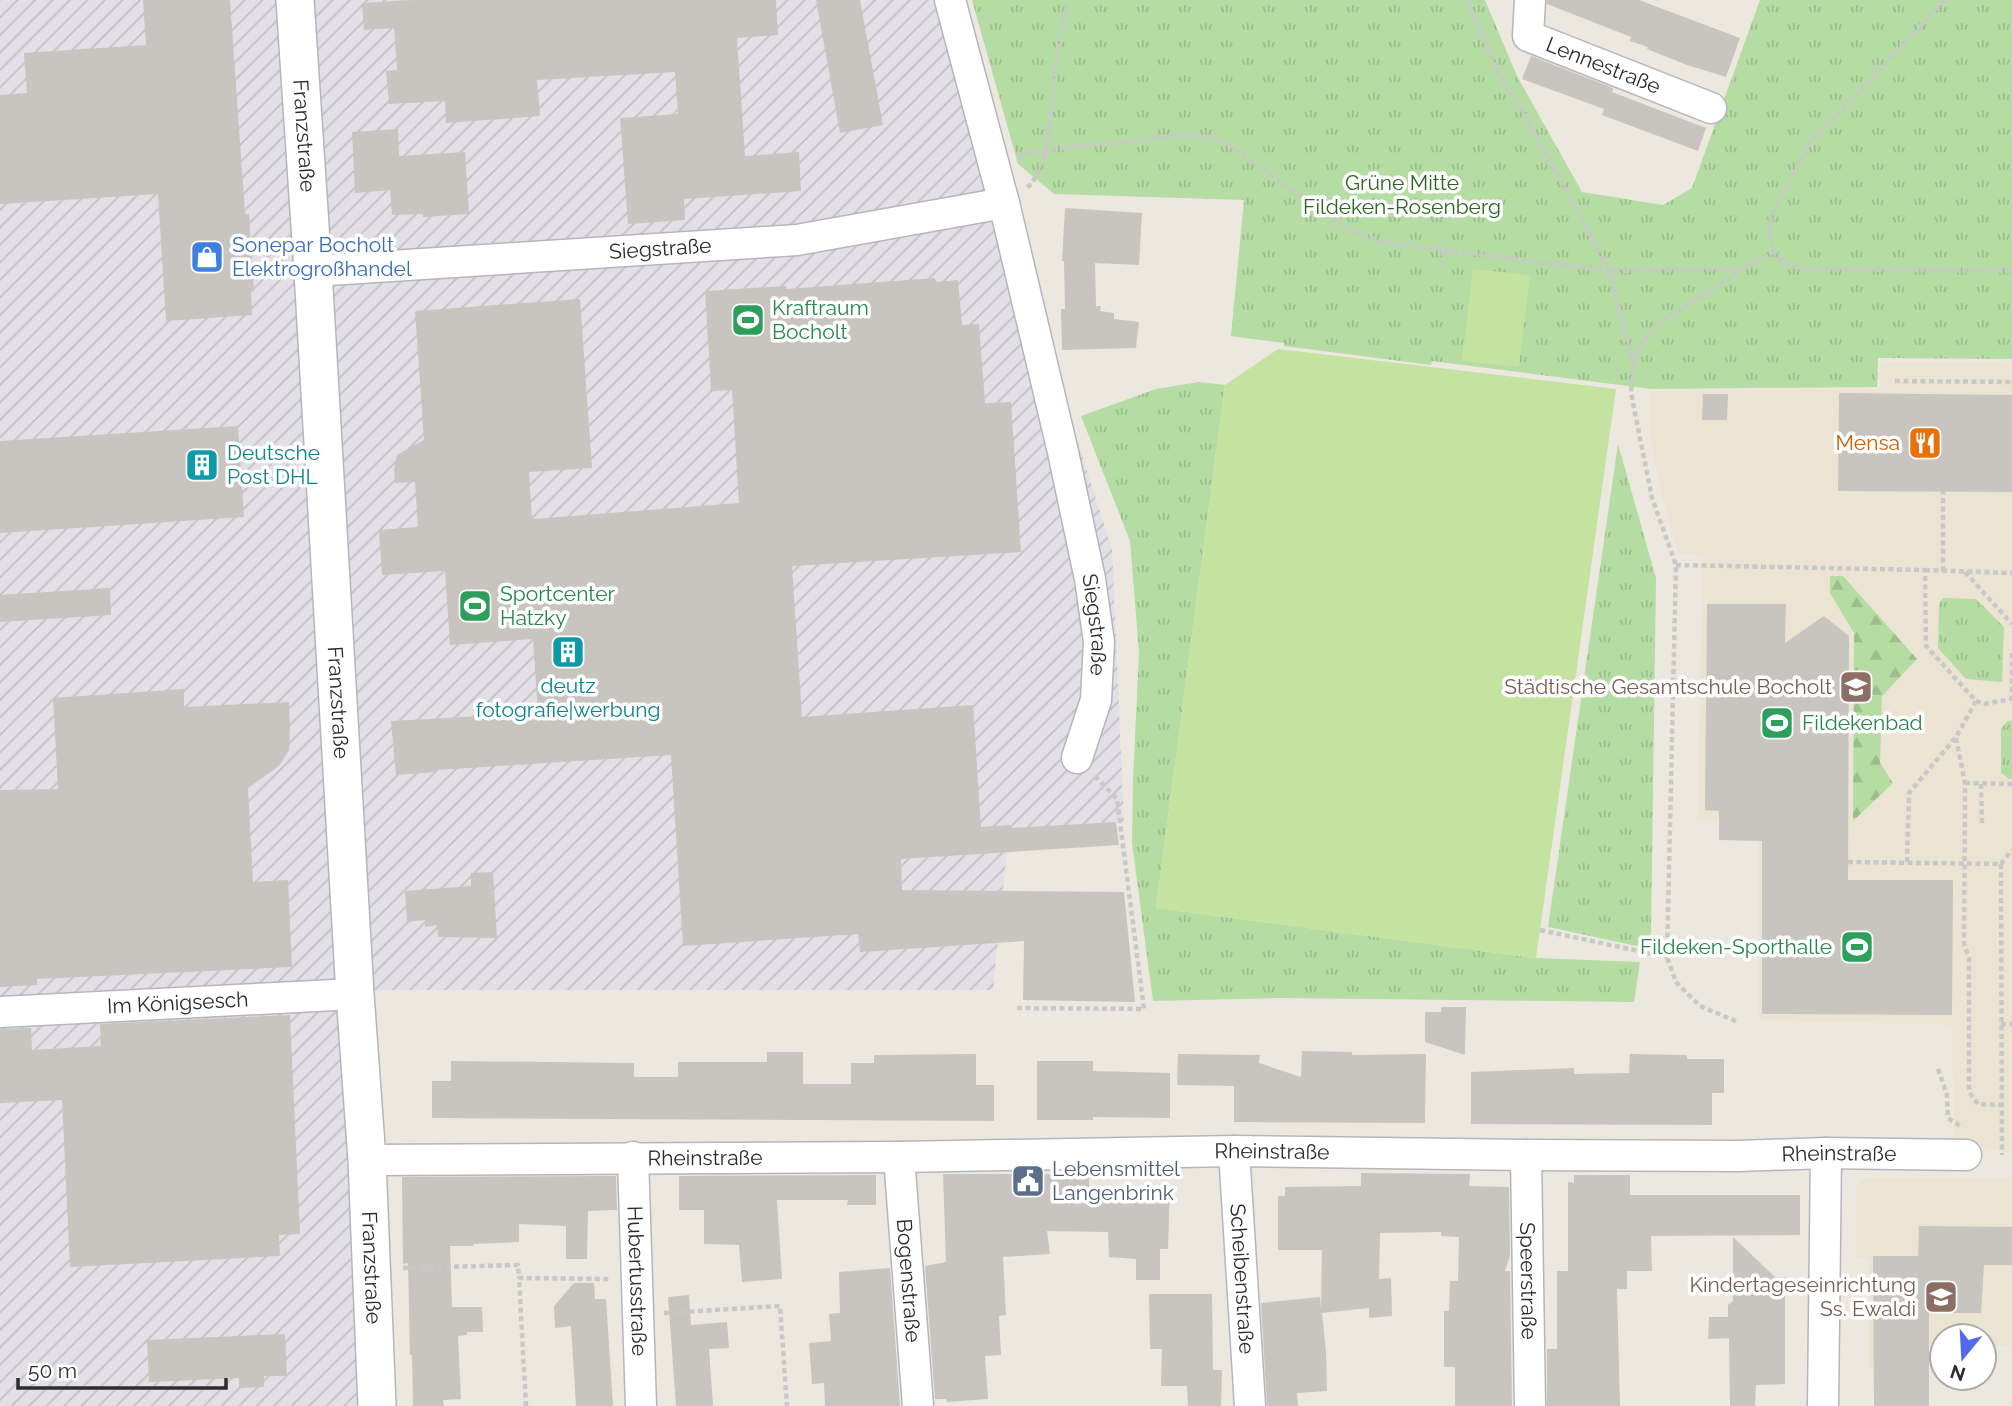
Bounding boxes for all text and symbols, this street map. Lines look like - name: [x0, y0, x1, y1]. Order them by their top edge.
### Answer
- street label: Lennestraße: [1543, 31, 1664, 99]
- street label: Franzstraße: [288, 79, 321, 193]
- park label: Grüne Mitte Fildeken-Rosenberg: [1303, 170, 1501, 219]
- place label: Sonepar Bocholt Elektrogroßhandel: [232, 232, 412, 281]
- street label: Siegstraße: [608, 233, 712, 264]
- shop icon: Sonepar Bocholt Elektrogroßhandel: [188, 238, 226, 276]
- place label: Kraftraum Bocholt: [772, 295, 869, 344]
- sports icon: Kraftraum Bocholt: [729, 301, 767, 339]
- restaurant icon: Mensa: [1906, 424, 1944, 462]
- place label: Mensa: [1836, 430, 1900, 455]
- place label: Deutsche Post DHL: [227, 440, 320, 489]
- building icon: Deutsche Post DHL: [183, 446, 221, 484]
- street label: Siegstraße: [1077, 572, 1112, 676]
- place label: Sportcenter Hatzky: [500, 581, 615, 630]
- sports icon: Sportcenter Hatzky: [456, 587, 494, 625]
- building icon: deutz fotografie|werbung: [549, 633, 587, 671]
- street label: Franzstraße: [323, 646, 354, 760]
- school or university icon: Städtische Gesamtschule Bocholt: [1837, 668, 1875, 706]
- place label: deutz fotografie|werbung: [476, 673, 660, 722]
- place label: Städtische Gesamtschule Bocholt: [1504, 674, 1832, 699]
- sports icon: Fildekenbad: [1758, 704, 1796, 742]
- place label: Fildekenbad: [1802, 710, 1923, 735]
- sports icon: Fildeken-Sporthalle: [1838, 928, 1876, 966]
- place label: Fildeken-Sporthalle: [1640, 934, 1832, 959]
- street label: Im Königsesch: [106, 986, 249, 1019]
- street label: Rheinstraße: [1214, 1138, 1330, 1164]
- street label: Rheinstraße: [1781, 1140, 1897, 1167]
- street label: Rheinstraße: [647, 1145, 763, 1170]
- place label: Lebensmittel Langenbrink: [1052, 1156, 1180, 1205]
- public building icon: Lebensmittel Langenbrink: [1009, 1162, 1047, 1200]
- street label: Scheibenstraße: [1225, 1203, 1260, 1355]
- street label: Hubertusstraße: [623, 1205, 652, 1356]
- street label: Franzstraße: [357, 1211, 387, 1325]
- street label: Bogenstraße: [892, 1218, 926, 1343]
- street label: Speerstraße: [1515, 1222, 1542, 1340]
- place label: Kindertageseinrichtung Ss. Ewaldi: [1689, 1272, 1916, 1321]
- school or university icon: Kindertageseinrichtung Ss. Ewaldi: [1922, 1278, 1960, 1316]
- north arrow: [1928, 1322, 1998, 1392]
- scale bar: [18, 1346, 226, 1390]
- text: 50 m: [28, 1358, 77, 1383]
- text: N: [1947, 1360, 1968, 1386]

